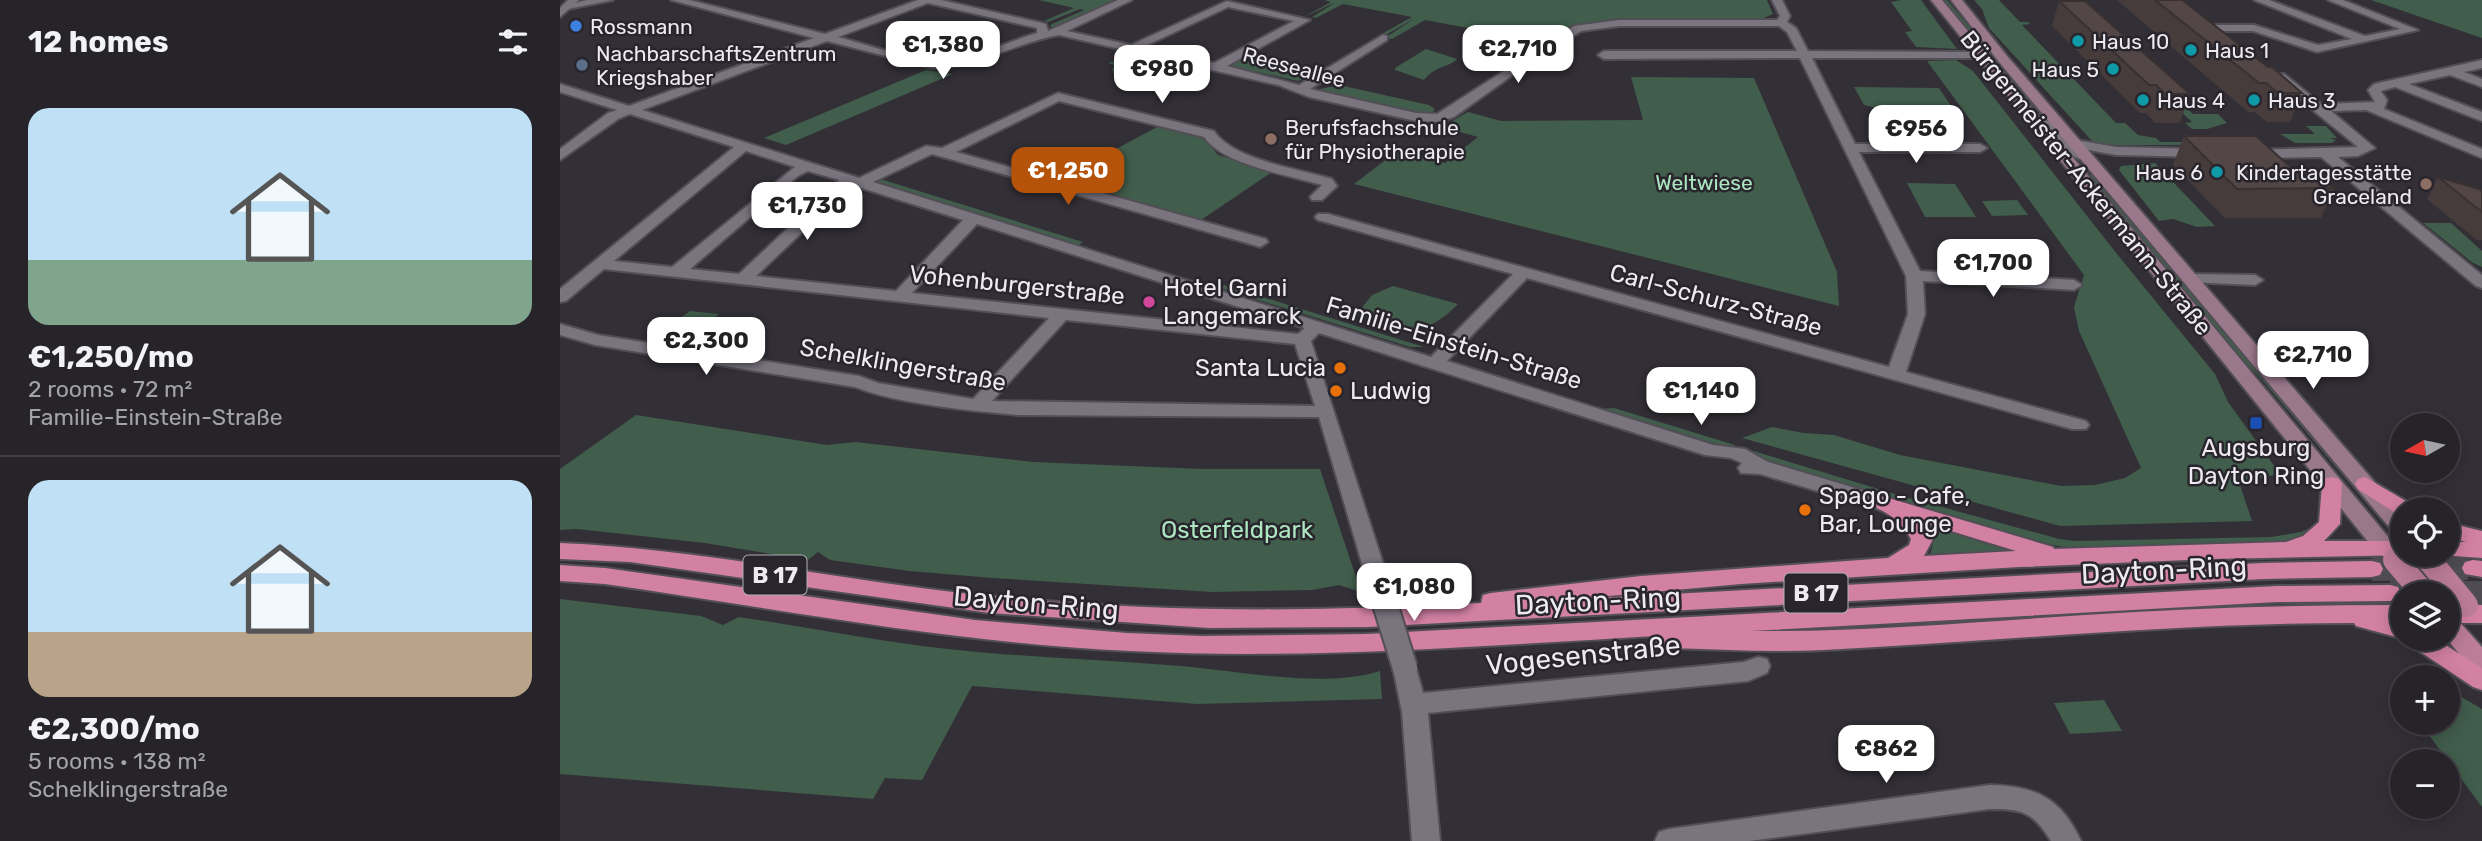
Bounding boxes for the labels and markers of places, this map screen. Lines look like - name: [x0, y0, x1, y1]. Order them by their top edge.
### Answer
- place label: Rossmann: [590, 14, 693, 39]
- marker: Rossmann: [568, 18, 584, 34]
- pin: €1,380: [886, 22, 1000, 81]
- pin: €2,710: [1461, 25, 1575, 85]
- place label: Haus 10: [2092, 29, 2169, 54]
- marker: Haus 10: [2070, 33, 2086, 49]
- place label: Haus 1: [2205, 38, 2269, 63]
- place label: NachbarschaftsZentrum Kriegshaber: [596, 41, 836, 90]
- marker: Haus 1: [2183, 42, 2199, 58]
- pin: €980: [1121, 46, 1203, 105]
- marker: NachbarschaftsZentrum Kriegshaber: [574, 57, 590, 73]
- place label: Haus 5: [2031, 57, 2099, 82]
- marker: Haus 5: [2105, 61, 2121, 77]
- place label: Haus 4: [2157, 88, 2225, 113]
- place label: Haus 3: [2268, 88, 2336, 113]
- marker: Haus 4: [2135, 92, 2151, 108]
- marker: Haus 3: [2246, 92, 2262, 108]
- pin: €956: [1875, 106, 1957, 165]
- place label: Berufsfachschule für Physiotherapie: [1285, 115, 1465, 164]
- marker: Berufsfachschule für Physiotherapie: [1263, 131, 1279, 147]
- pin: €1,250: [1011, 148, 1125, 207]
- place label: Haus 6: [2135, 160, 2203, 185]
- place label: Kindertagesstätte Graceland: [2236, 160, 2412, 209]
- marker: Haus 6: [2209, 164, 2225, 180]
- marker: Kindertagesstätte Graceland: [2418, 176, 2434, 192]
- pin: €1,730: [750, 182, 864, 242]
- pin: €1,700: [1936, 240, 2050, 299]
- place label: Hotel Garni Langemarck: [1163, 274, 1302, 330]
- marker: Hotel Garni Langemarck: [1141, 294, 1157, 310]
- pin: €2,300: [649, 318, 763, 377]
- pin: €2,710: [2256, 332, 2370, 391]
- place label: Santa Lucia: [1195, 354, 1326, 382]
- marker: Santa Lucia: [1332, 360, 1348, 376]
- pin: €1,140: [1644, 368, 1758, 427]
- place label: Ludwig: [1350, 377, 1431, 405]
- marker: Ludwig: [1328, 383, 1344, 399]
- marker: Augsburg Dayton Ring: [2248, 415, 2264, 431]
- place label: Augsburg Dayton Ring: [2188, 434, 2324, 490]
- place label: Spago - Cafe, Bar, Lounge: [1819, 482, 1971, 538]
- marker: Spago - Cafe, Bar, Lounge: [1797, 502, 1813, 518]
- pin: €1,080: [1357, 564, 1471, 623]
- pin: €862: [1845, 726, 1927, 785]

